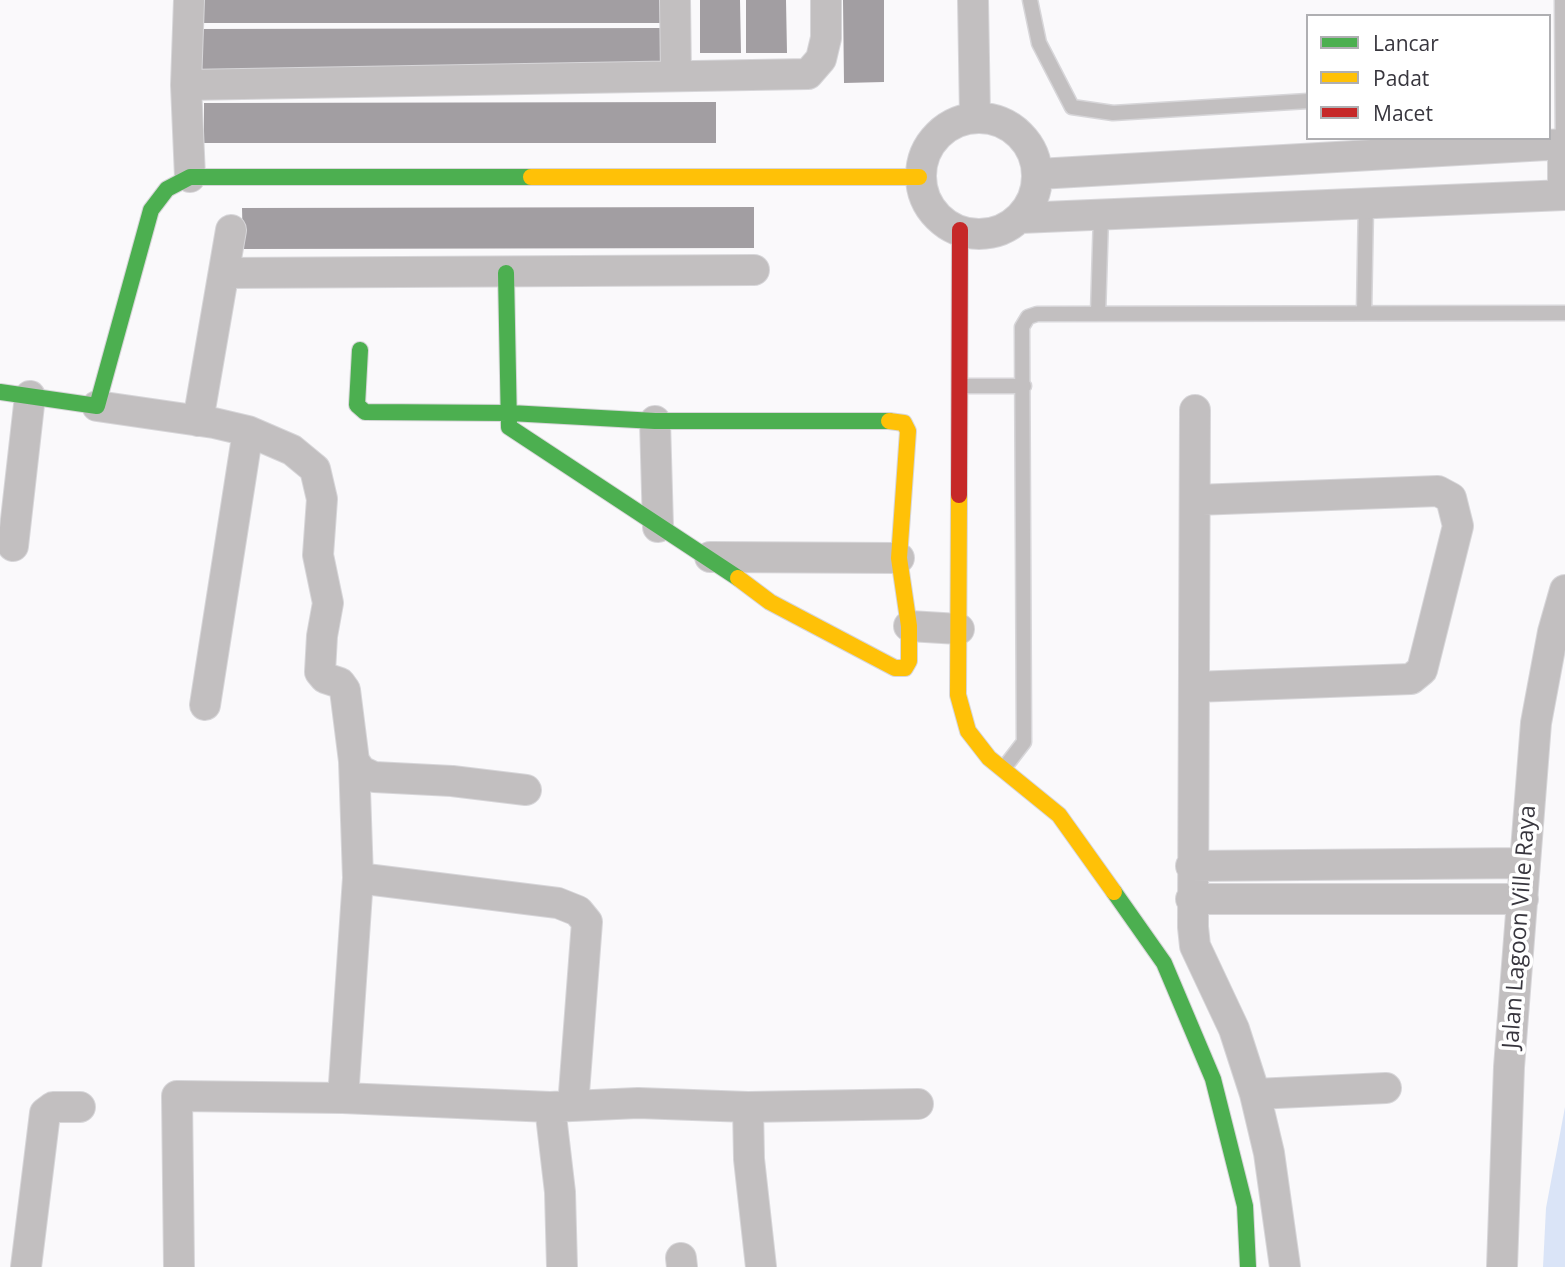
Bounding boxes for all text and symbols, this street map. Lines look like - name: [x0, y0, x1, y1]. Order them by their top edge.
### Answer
- legend: [1306, 14, 1551, 140]
- text: Lancar: [1373, 29, 1439, 57]
- text: Padat: [1373, 64, 1429, 92]
- text: Macet: [1373, 99, 1433, 127]
- street label: Jalan Lagoon Ville Raya: [1498, 804, 1542, 1050]

